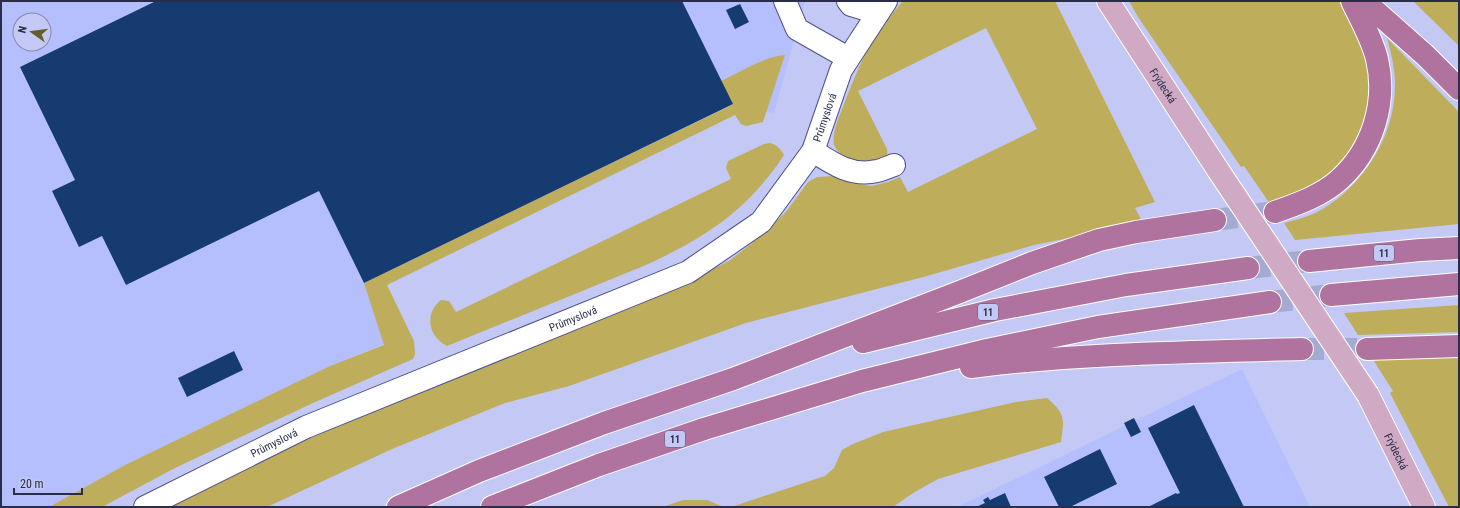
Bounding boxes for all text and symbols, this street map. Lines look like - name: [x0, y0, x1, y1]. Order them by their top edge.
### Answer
- north arrow: [12, 12, 52, 52]
- text: N: [16, 25, 30, 35]
- street label: Frýdecká: [1147, 66, 1179, 106]
- street label: Průmyslová: [810, 91, 839, 144]
- road number: 11: [1374, 245, 1394, 261]
- street label: Průmyslová: [547, 303, 599, 334]
- road number: 11: [978, 304, 998, 320]
- street label: Průmyslová: [248, 426, 300, 460]
- road number: 11: [665, 431, 685, 447]
- street label: Frýdecká: [1382, 431, 1411, 472]
- scale bar: [14, 470, 82, 496]
- text: 20 m: [20, 477, 44, 491]

